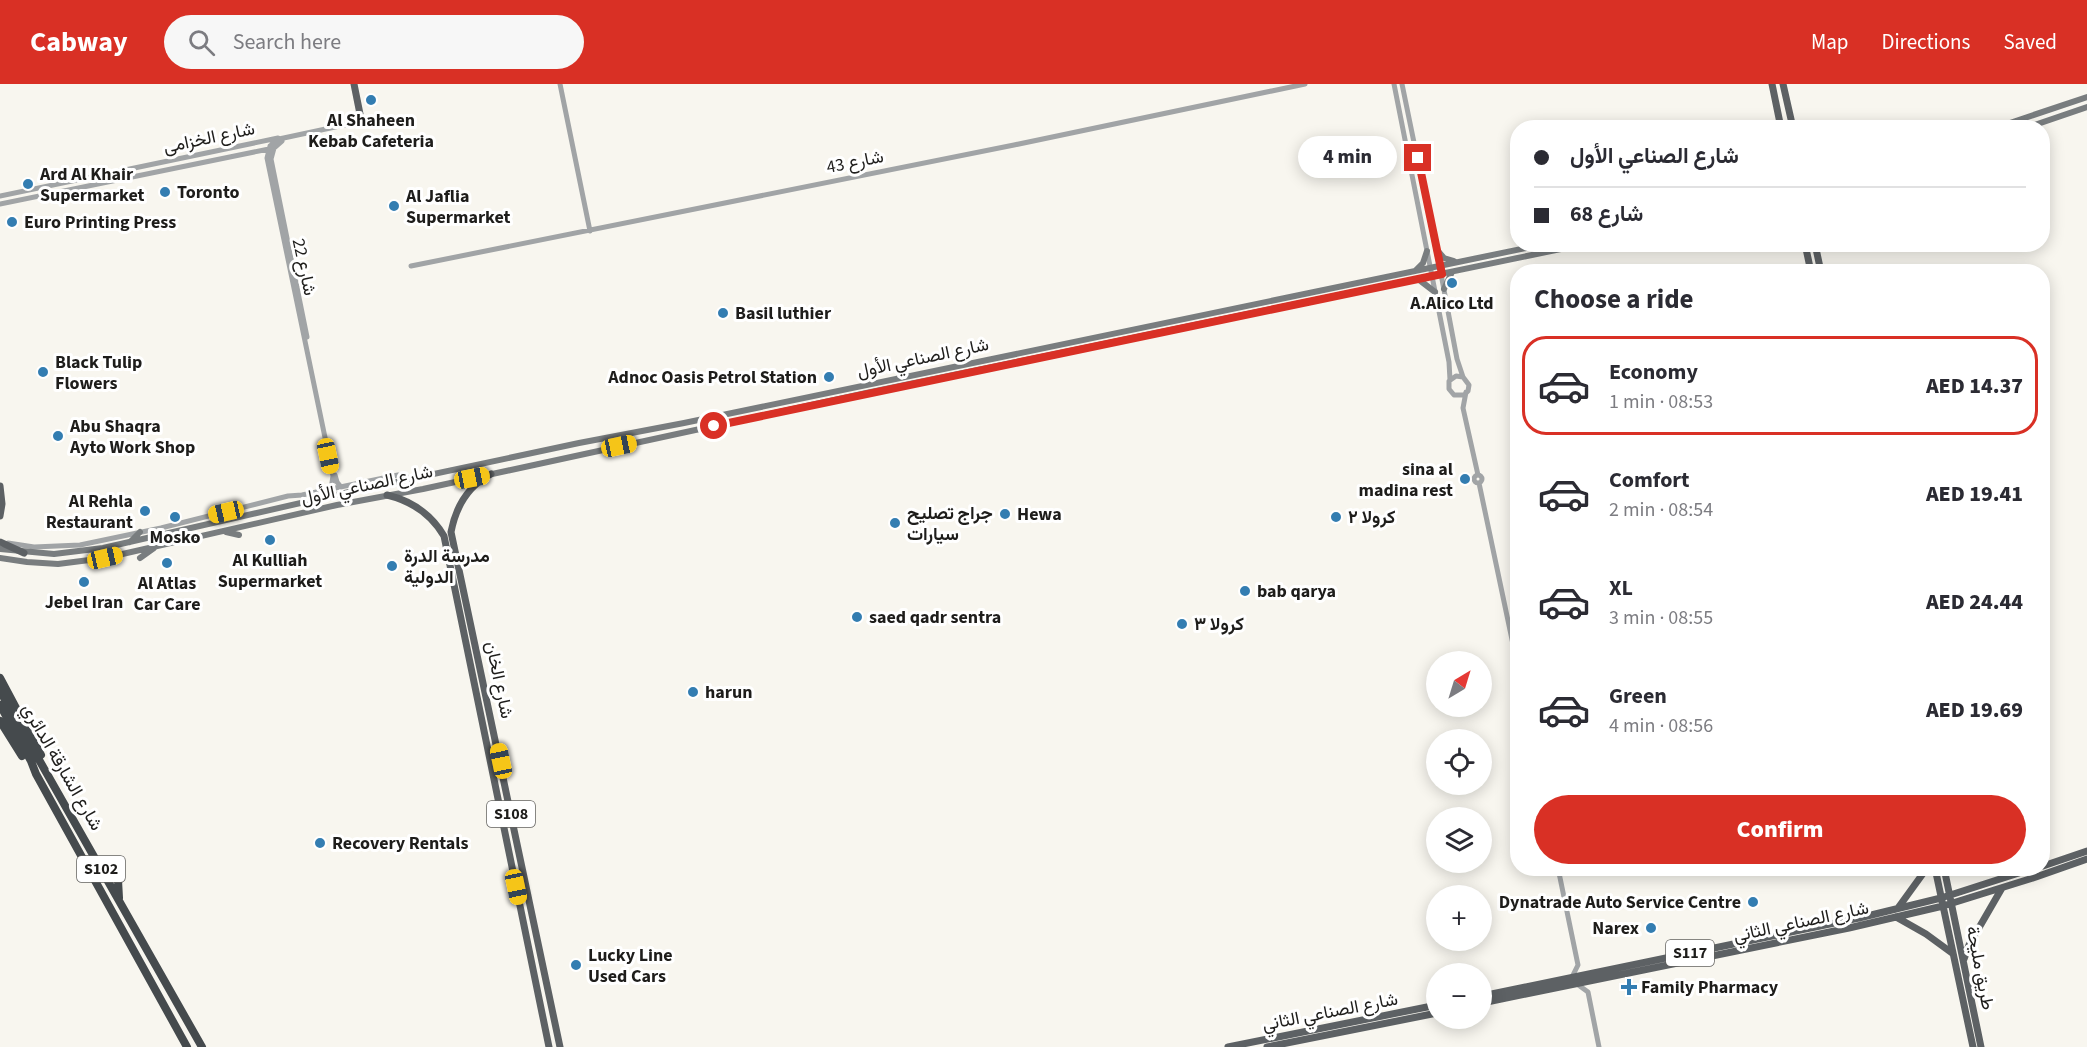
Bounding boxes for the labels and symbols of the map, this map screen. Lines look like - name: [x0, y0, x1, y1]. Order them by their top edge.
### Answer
- marker: Al Shaheen Kebab Cafeteria: [364, 93, 378, 107]
- place label: Al Shaheen Kebab Cafeteria: [308, 108, 434, 154]
- street label: شارع الخزامى: [161, 116, 257, 160]
- callout: 4 min: [1298, 137, 1397, 179]
- street label: شارع 43: [824, 144, 886, 180]
- route end: [1404, 144, 1431, 171]
- place label: Ard Al Khair Supermarket: [39, 162, 145, 208]
- marker: Ard Al Khair Supermarket: [21, 177, 35, 191]
- place label: Toronto: [177, 180, 239, 205]
- place label: Al Jaflia Supermarket: [405, 184, 511, 230]
- marker: Toronto: [158, 185, 172, 199]
- marker: Al Jaflia Supermarket: [387, 199, 401, 213]
- place label: Euro Printing Press: [24, 210, 176, 235]
- marker: Euro Printing Press: [5, 215, 19, 229]
- street label: شارع 22: [286, 236, 322, 298]
- marker: A.Alico Ltd: [1445, 276, 1459, 290]
- place label: A.Alico Ltd: [1409, 291, 1494, 316]
- place label: Basil luthier: [735, 301, 832, 326]
- marker: Basil luthier: [716, 306, 730, 320]
- street label: شارع الصناعي الأول: [855, 332, 992, 386]
- place label: Black Tulip Flowers: [55, 350, 142, 396]
- marker: Black Tulip Flowers: [36, 365, 50, 379]
- place label: Adnoc Oasis Petrol Station: [607, 365, 817, 390]
- marker: Adnoc Oasis Petrol Station: [822, 370, 836, 384]
- route start: [700, 412, 727, 439]
- place label: Abu Shaqra Ayto Work Shop: [69, 414, 195, 460]
- marker: Abu Shaqra Ayto Work Shop: [51, 429, 65, 443]
- car: [600, 433, 638, 459]
- car: [315, 437, 341, 475]
- place label: sina al madina rest: [1359, 457, 1453, 503]
- street label: شارع الصناعي الأول: [299, 459, 436, 513]
- car: [453, 466, 491, 490]
- marker: sina al madina rest: [1458, 472, 1472, 486]
- place label: Al Rehla Restaurant: [46, 489, 133, 535]
- car: [206, 499, 246, 525]
- place label: جراج تصليح سيارات: [907, 501, 993, 547]
- place label: Hewa: [1017, 502, 1062, 527]
- marker: Al Rehla Restaurant: [138, 504, 152, 518]
- place label: كرولا ٢: [1348, 505, 1395, 530]
- marker: Hewa: [998, 507, 1012, 521]
- marker: Mosko: [168, 510, 182, 524]
- marker: كرولا ٢: [1329, 510, 1343, 524]
- marker: جراج تصليح سيارات: [888, 516, 902, 530]
- place label: Mosko: [150, 525, 200, 550]
- marker: Al Kulliah Supermarket: [263, 533, 277, 547]
- place label: مدرسة الدرة الدولية: [404, 544, 490, 590]
- car: [85, 545, 125, 571]
- place label: Al Kulliah Supermarket: [218, 548, 322, 594]
- marker: Al Atlas Car Care: [160, 556, 174, 570]
- marker: مدرسة الدرة الدولية: [385, 559, 399, 573]
- place label: Al Atlas Car Care: [134, 571, 201, 617]
- marker: Jebel Iran: [77, 575, 91, 589]
- place label: bab qarya: [1257, 579, 1336, 604]
- marker: bab qarya: [1238, 584, 1252, 598]
- place label: Jebel Iran: [45, 590, 123, 615]
- place label: saed qadr sentra: [869, 605, 1001, 630]
- marker: saed qadr sentra: [850, 610, 864, 624]
- place label: كرولا ٣: [1194, 612, 1244, 637]
- marker: كرولا ٣: [1175, 617, 1189, 631]
- street label: شارع الخان: [479, 639, 519, 721]
- north arrow: [1426, 651, 1492, 717]
- place label: harun: [705, 680, 752, 705]
- marker: harun: [686, 685, 700, 699]
- street label: شارع الشارقة الدائري: [14, 699, 109, 836]
- car: [488, 742, 514, 780]
- road number: S108: [487, 801, 535, 827]
- place label: Recovery Rentals: [332, 831, 468, 856]
- marker: Recovery Rentals: [313, 836, 327, 850]
- road number: S102: [77, 856, 125, 882]
- car: [503, 868, 529, 906]
- place label: Dynatrade Auto Service Centre: [1499, 890, 1741, 915]
- street label: شارع الصناعي الثاني: [1731, 895, 1871, 951]
- marker: Dynatrade Auto Service Centre: [1746, 895, 1760, 909]
- place label: Narex: [1592, 916, 1639, 941]
- marker: Narex: [1644, 921, 1658, 935]
- street label: طريق مليحة: [1960, 924, 2000, 1012]
- road number: S117: [1666, 940, 1714, 966]
- place label: Lucky Line Used Cars: [588, 943, 673, 989]
- marker: Lucky Line Used Cars: [569, 958, 583, 972]
- place label: Family Pharmacy: [1641, 975, 1779, 1000]
- marker: Family Pharmacy: [1622, 980, 1636, 994]
- street label: شارع الصناعي الثاني: [1260, 987, 1400, 1039]

